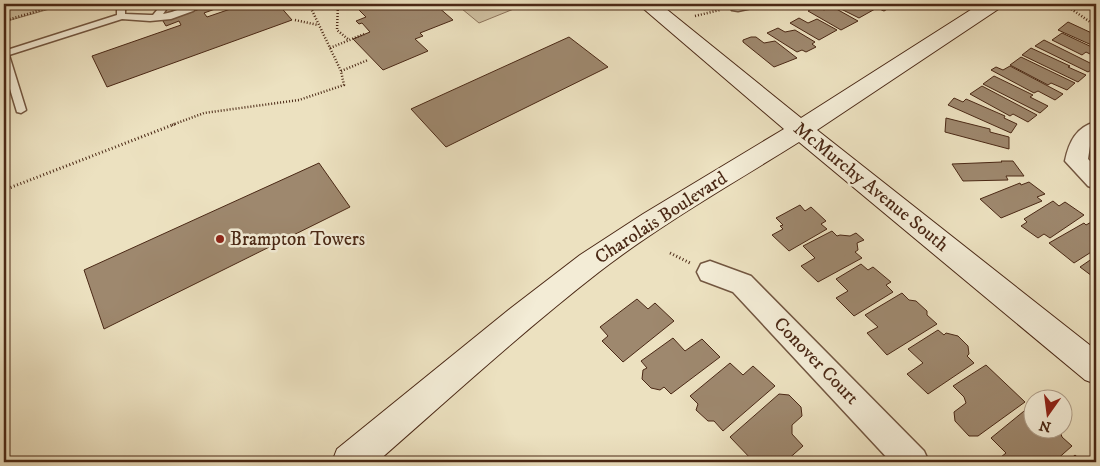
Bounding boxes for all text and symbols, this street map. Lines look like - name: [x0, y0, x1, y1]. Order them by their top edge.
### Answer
- street label: McMurchy Avenue South: [789, 117, 953, 257]
- street label: Charolais Boulevard: [591, 166, 732, 269]
- place label: Brampton Towers: [230, 228, 365, 251]
- marker: Brampton Towers: [214, 233, 226, 245]
- street label: Conover Court: [769, 313, 863, 409]
- north arrow: [1022, 388, 1072, 438]
- text: N: [1037, 415, 1053, 436]

